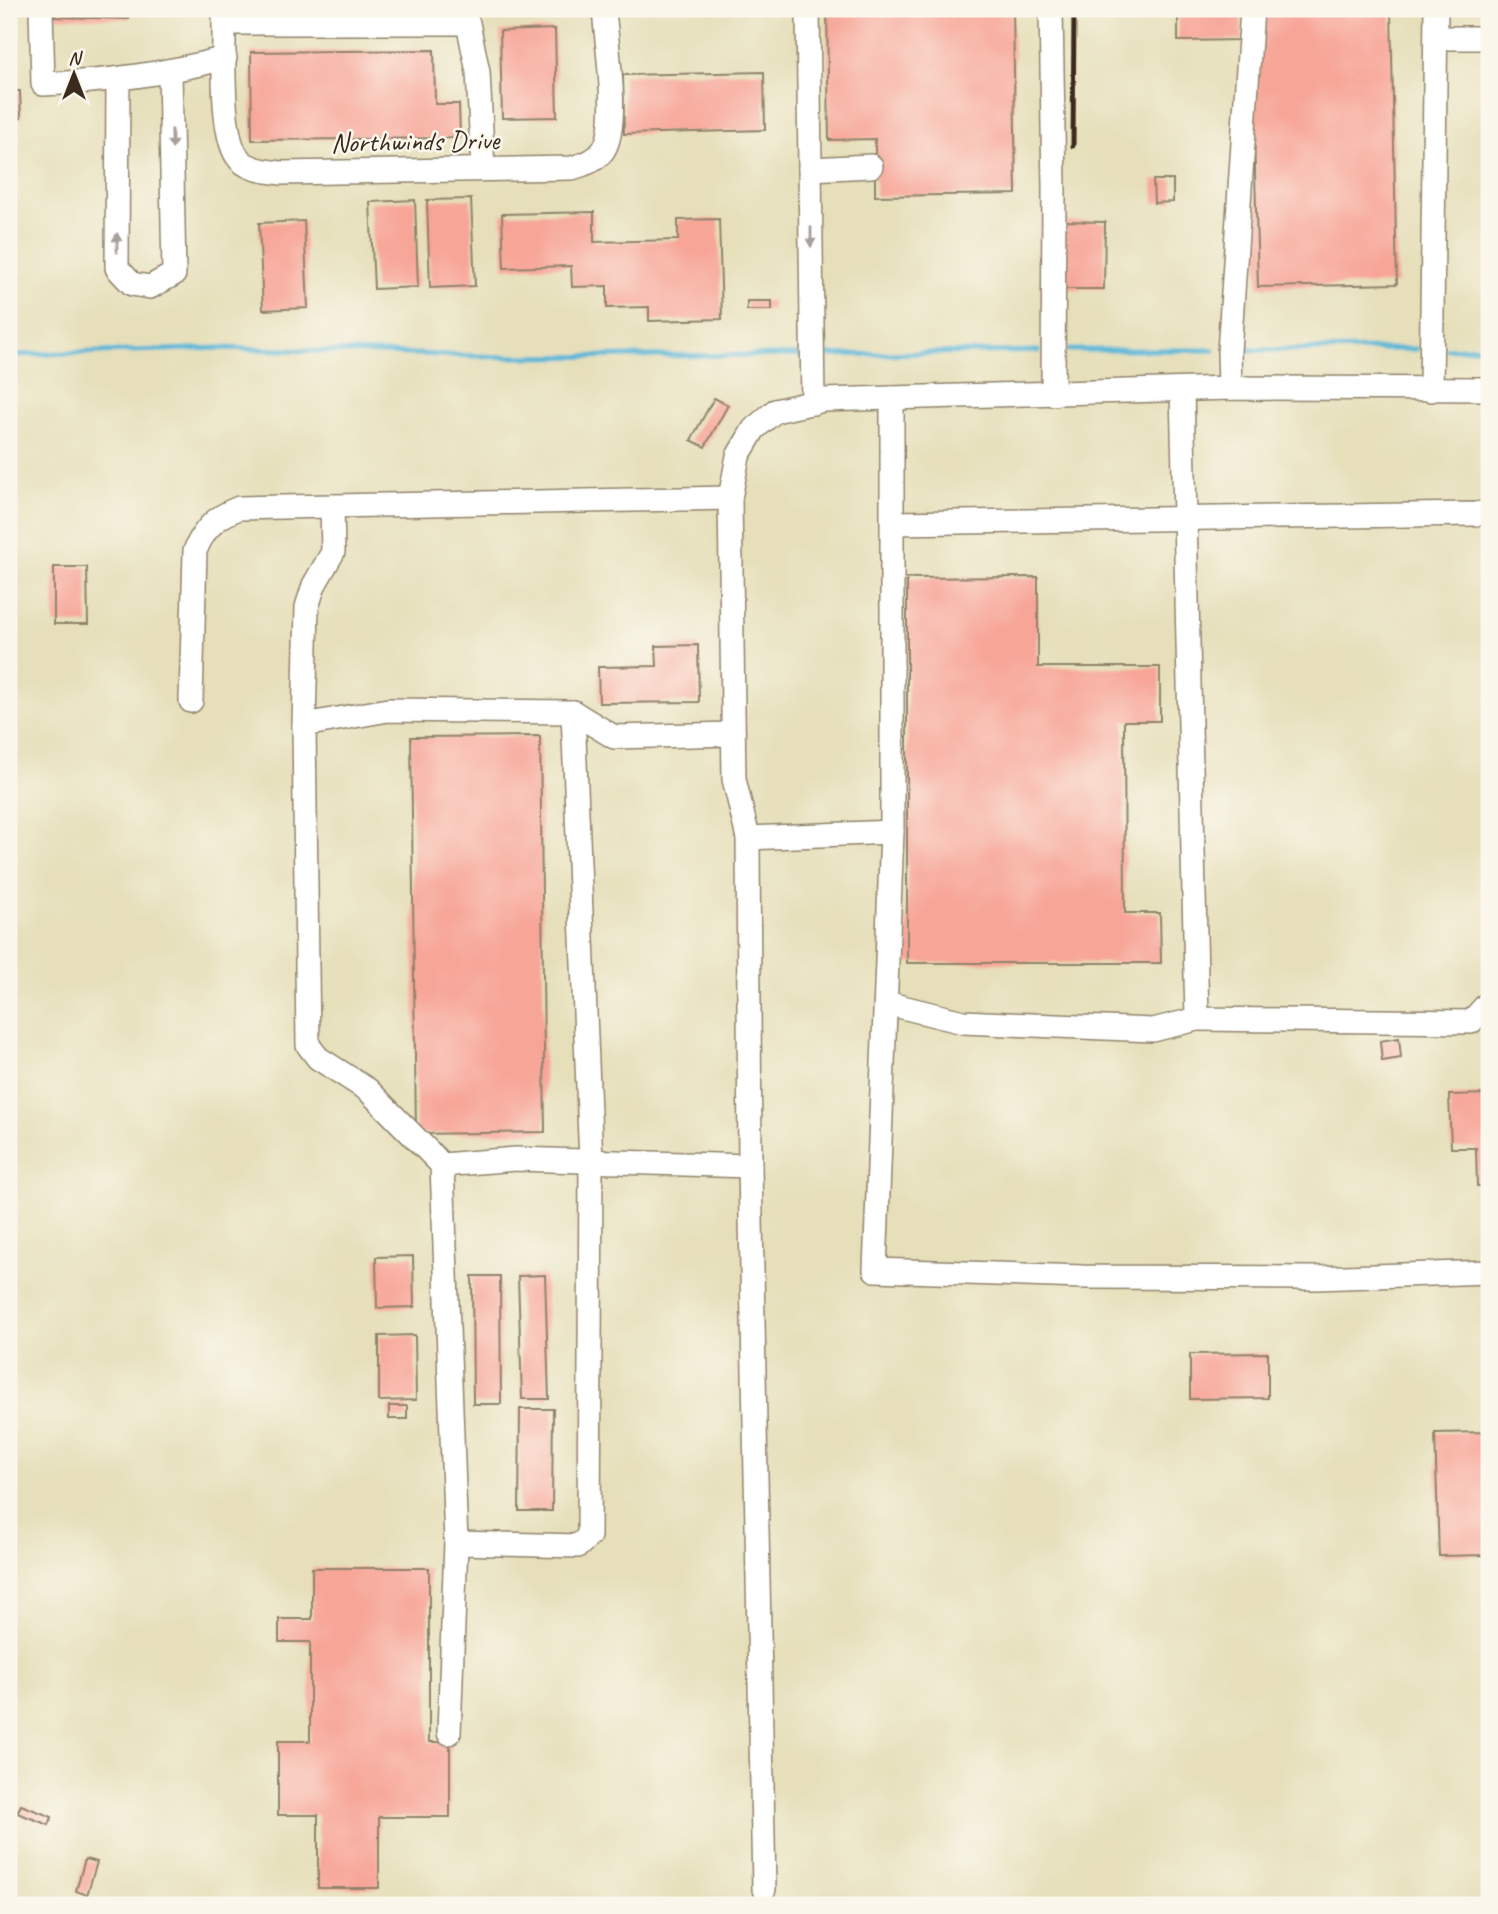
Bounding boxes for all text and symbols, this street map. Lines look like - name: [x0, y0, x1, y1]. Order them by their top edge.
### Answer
- north arrow: [38, 38, 108, 108]
- text: N: [68, 46, 83, 70]
- street label: Northwinds Drive: [331, 122, 501, 160]
- one-way arrow: [166, 128, 178, 150]
- one-way arrow: [805, 226, 817, 248]
- one-way arrow: [111, 232, 123, 254]

